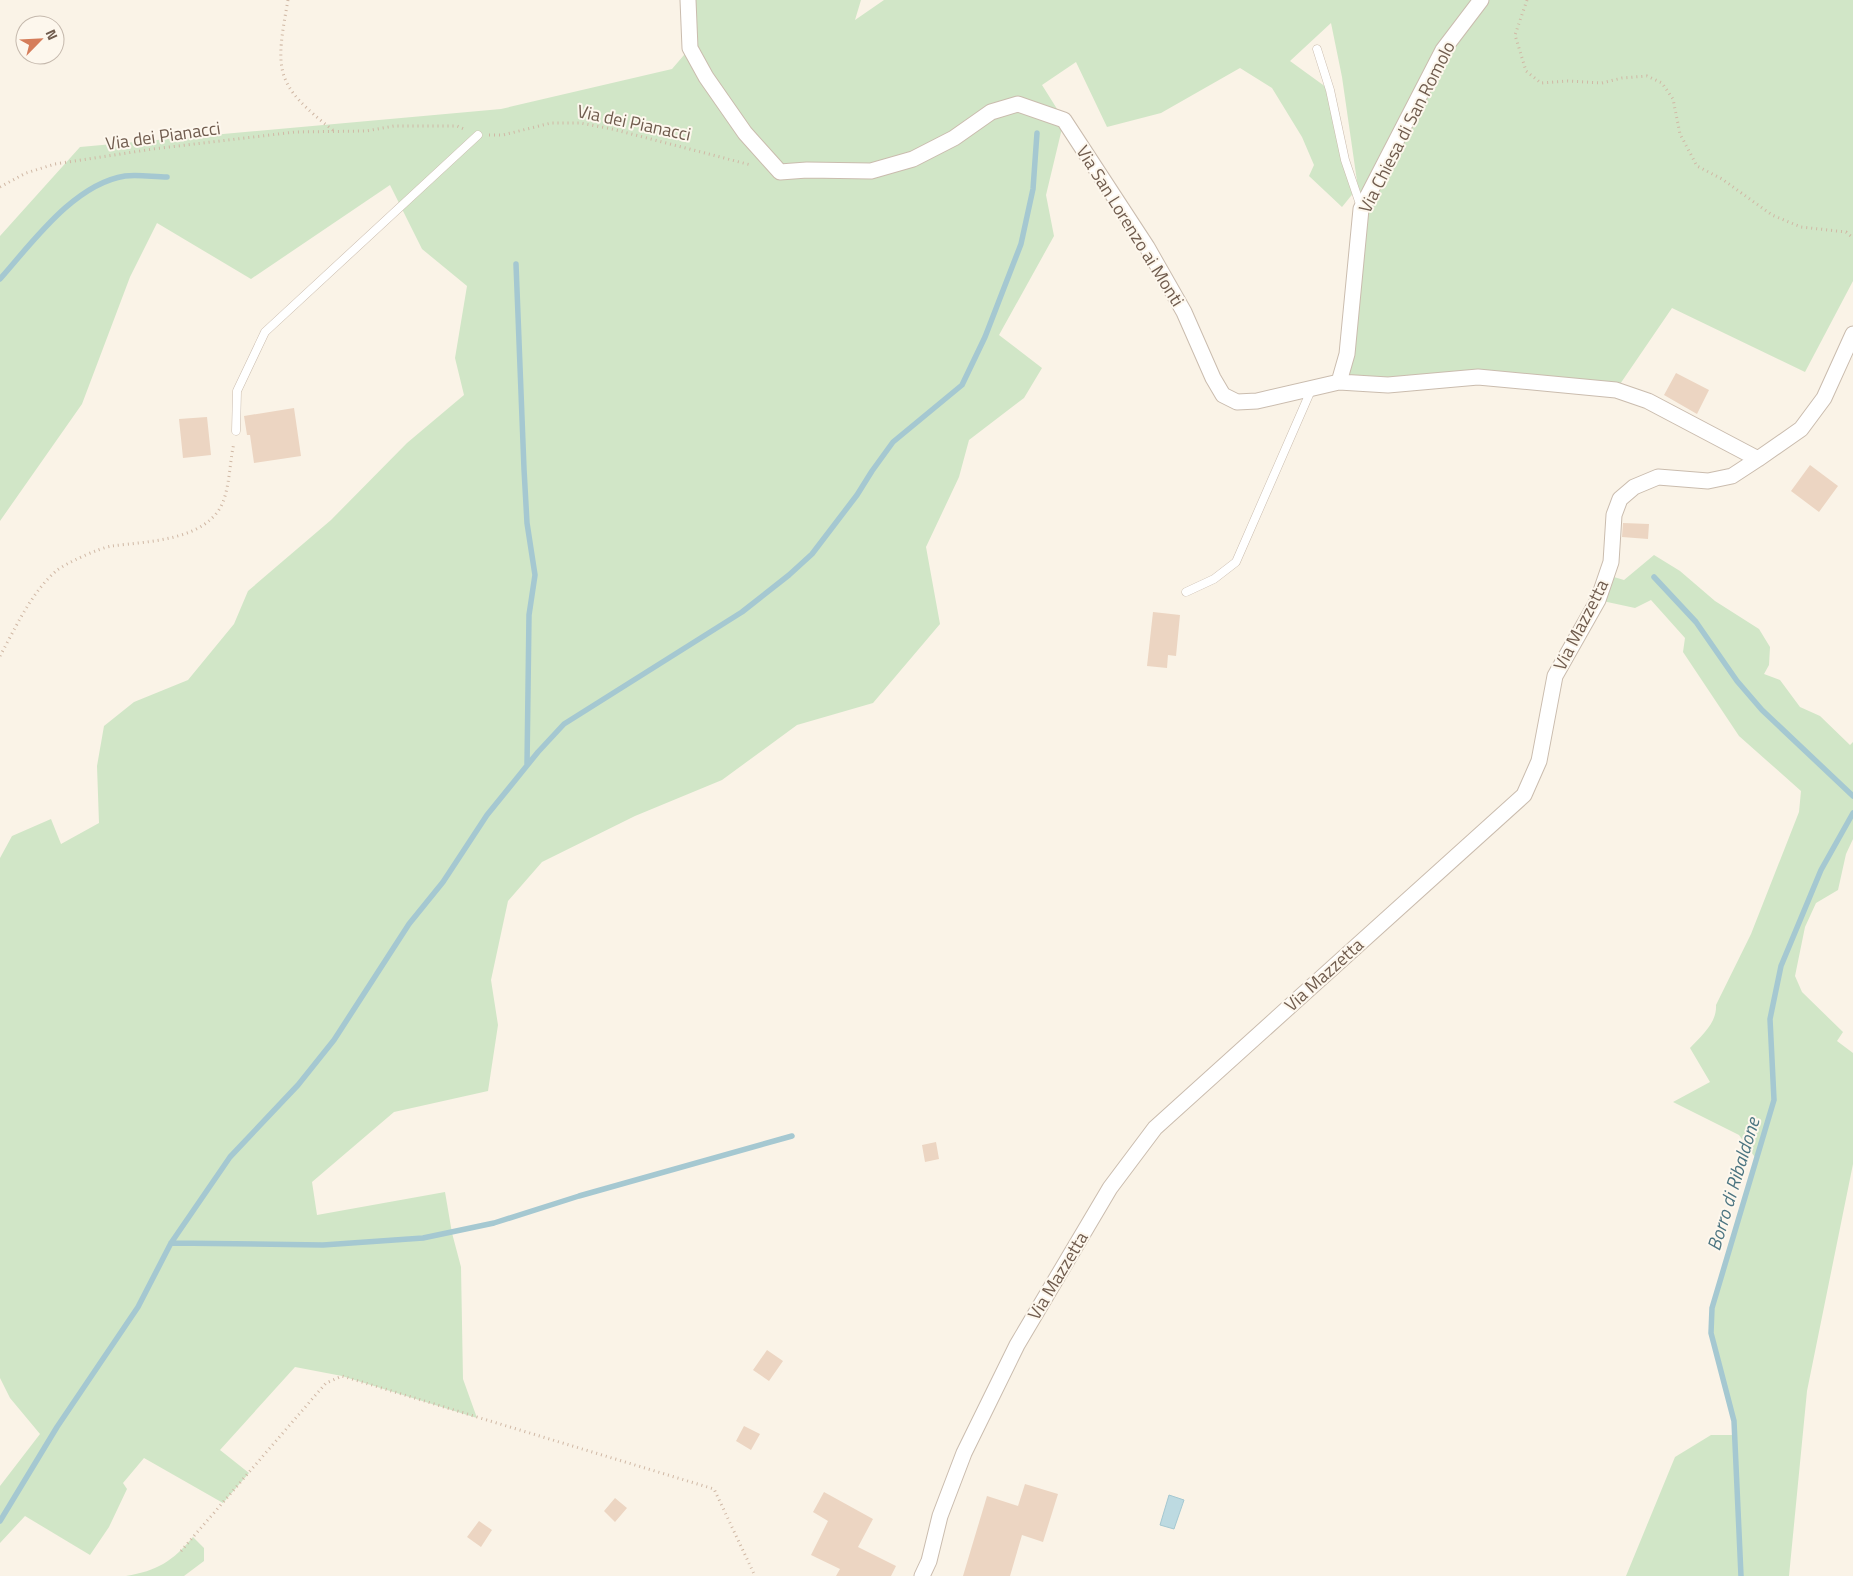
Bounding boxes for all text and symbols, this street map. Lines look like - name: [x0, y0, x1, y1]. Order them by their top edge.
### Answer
- north arrow: [15, 15, 65, 65]
- text: N: [41, 26, 64, 43]
- street label: Via Chiesa di San Romolo: [1351, 36, 1462, 217]
- street label: Via dei Pianacci: [575, 97, 694, 148]
- street label: Via dei Pianacci: [104, 114, 222, 157]
- street label: Via San Lorenzo ai Monti: [1070, 140, 1191, 312]
- street label: Via Mazzetta: [1546, 575, 1615, 675]
- street label: Via Mazzetta: [1278, 932, 1369, 1018]
- water label: Borro di Ribaldone: [1698, 1112, 1767, 1254]
- street label: Via Mazzetta: [1021, 1227, 1095, 1325]

